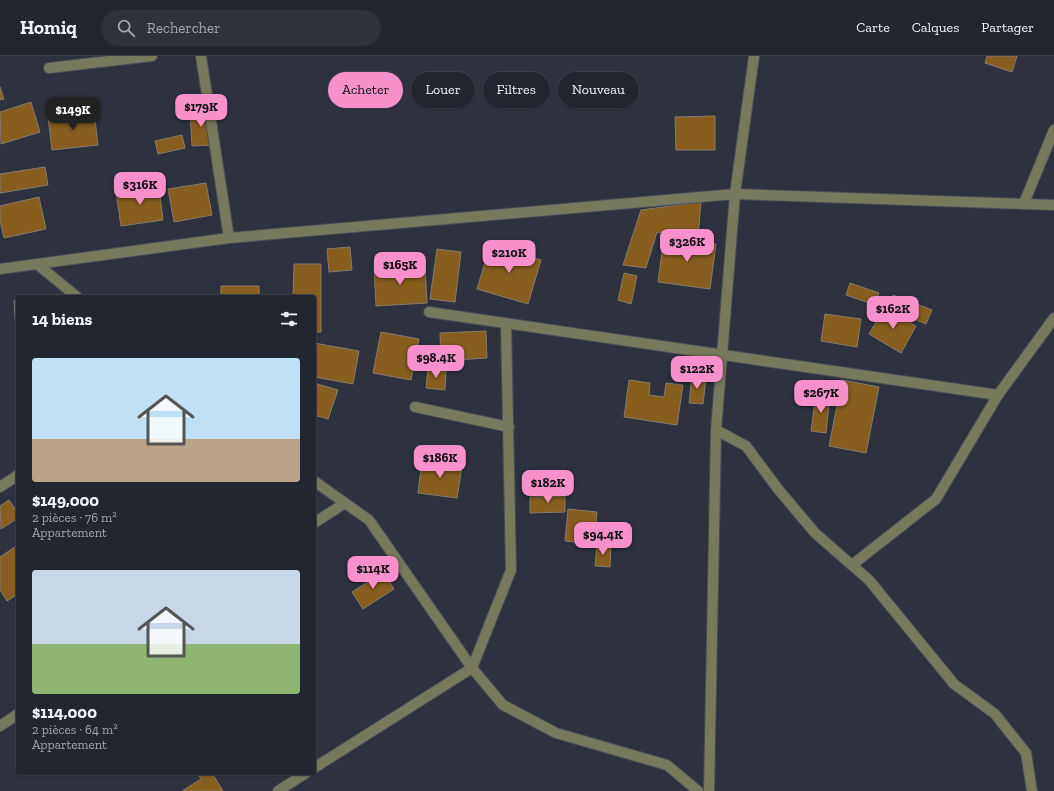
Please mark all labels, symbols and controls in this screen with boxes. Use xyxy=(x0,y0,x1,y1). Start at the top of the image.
search box xyxy=(101,10,381,46)
text: Homiq xyxy=(20,16,77,39)
icon: search xyxy=(115,17,137,39)
text: Rechercher xyxy=(147,19,220,37)
text: Carte xyxy=(856,19,890,36)
text: Calques xyxy=(912,19,959,36)
text: Partager xyxy=(981,19,1034,36)
chip: Acheter xyxy=(328,72,403,108)
chip: Louer xyxy=(411,72,475,108)
chip: Filtres xyxy=(483,72,550,108)
chip: Nouveau xyxy=(558,72,639,108)
pin: $179K xyxy=(173,94,229,128)
pin: $149K xyxy=(45,97,101,131)
text: $179K xyxy=(184,99,218,114)
text: $149K xyxy=(56,102,90,117)
pin: $316K xyxy=(112,172,168,206)
text: $316K xyxy=(123,177,157,192)
pin: $326K xyxy=(659,229,715,263)
text: $326K xyxy=(669,234,705,249)
pin: $210K xyxy=(481,240,537,274)
text: $210K xyxy=(492,245,526,260)
pin: $165K xyxy=(372,252,428,286)
text: $165K xyxy=(383,257,417,272)
pin: $162K xyxy=(865,296,921,330)
text: $162K xyxy=(876,301,910,316)
icon: filters xyxy=(278,308,300,330)
text: 14 biens xyxy=(32,309,92,329)
pin: $98.4K xyxy=(403,345,469,379)
text: $98.4K xyxy=(416,350,456,365)
pin: $122K xyxy=(669,356,725,390)
text: $122K xyxy=(680,361,714,376)
pin: $267K xyxy=(793,380,849,414)
icon: home xyxy=(130,384,202,456)
text: $267K xyxy=(803,385,839,400)
pin: $186K xyxy=(412,445,468,479)
text: $186K xyxy=(423,450,457,465)
pin: $182K xyxy=(520,470,576,504)
text: $182K xyxy=(531,475,565,490)
text: $149,000 xyxy=(32,490,99,510)
text: 2 pièces · 76 m² xyxy=(32,510,117,525)
pin: $94.4K xyxy=(570,522,636,556)
text: Appartement xyxy=(32,525,107,540)
text: $94.4K xyxy=(583,527,623,542)
pin: $114K xyxy=(345,556,401,590)
text: $114K xyxy=(356,561,390,576)
icon: home xyxy=(130,596,202,668)
text: $114,000 xyxy=(32,702,97,722)
text: 2 pièces · 64 m² xyxy=(32,722,118,737)
text: Appartement xyxy=(32,737,107,752)

